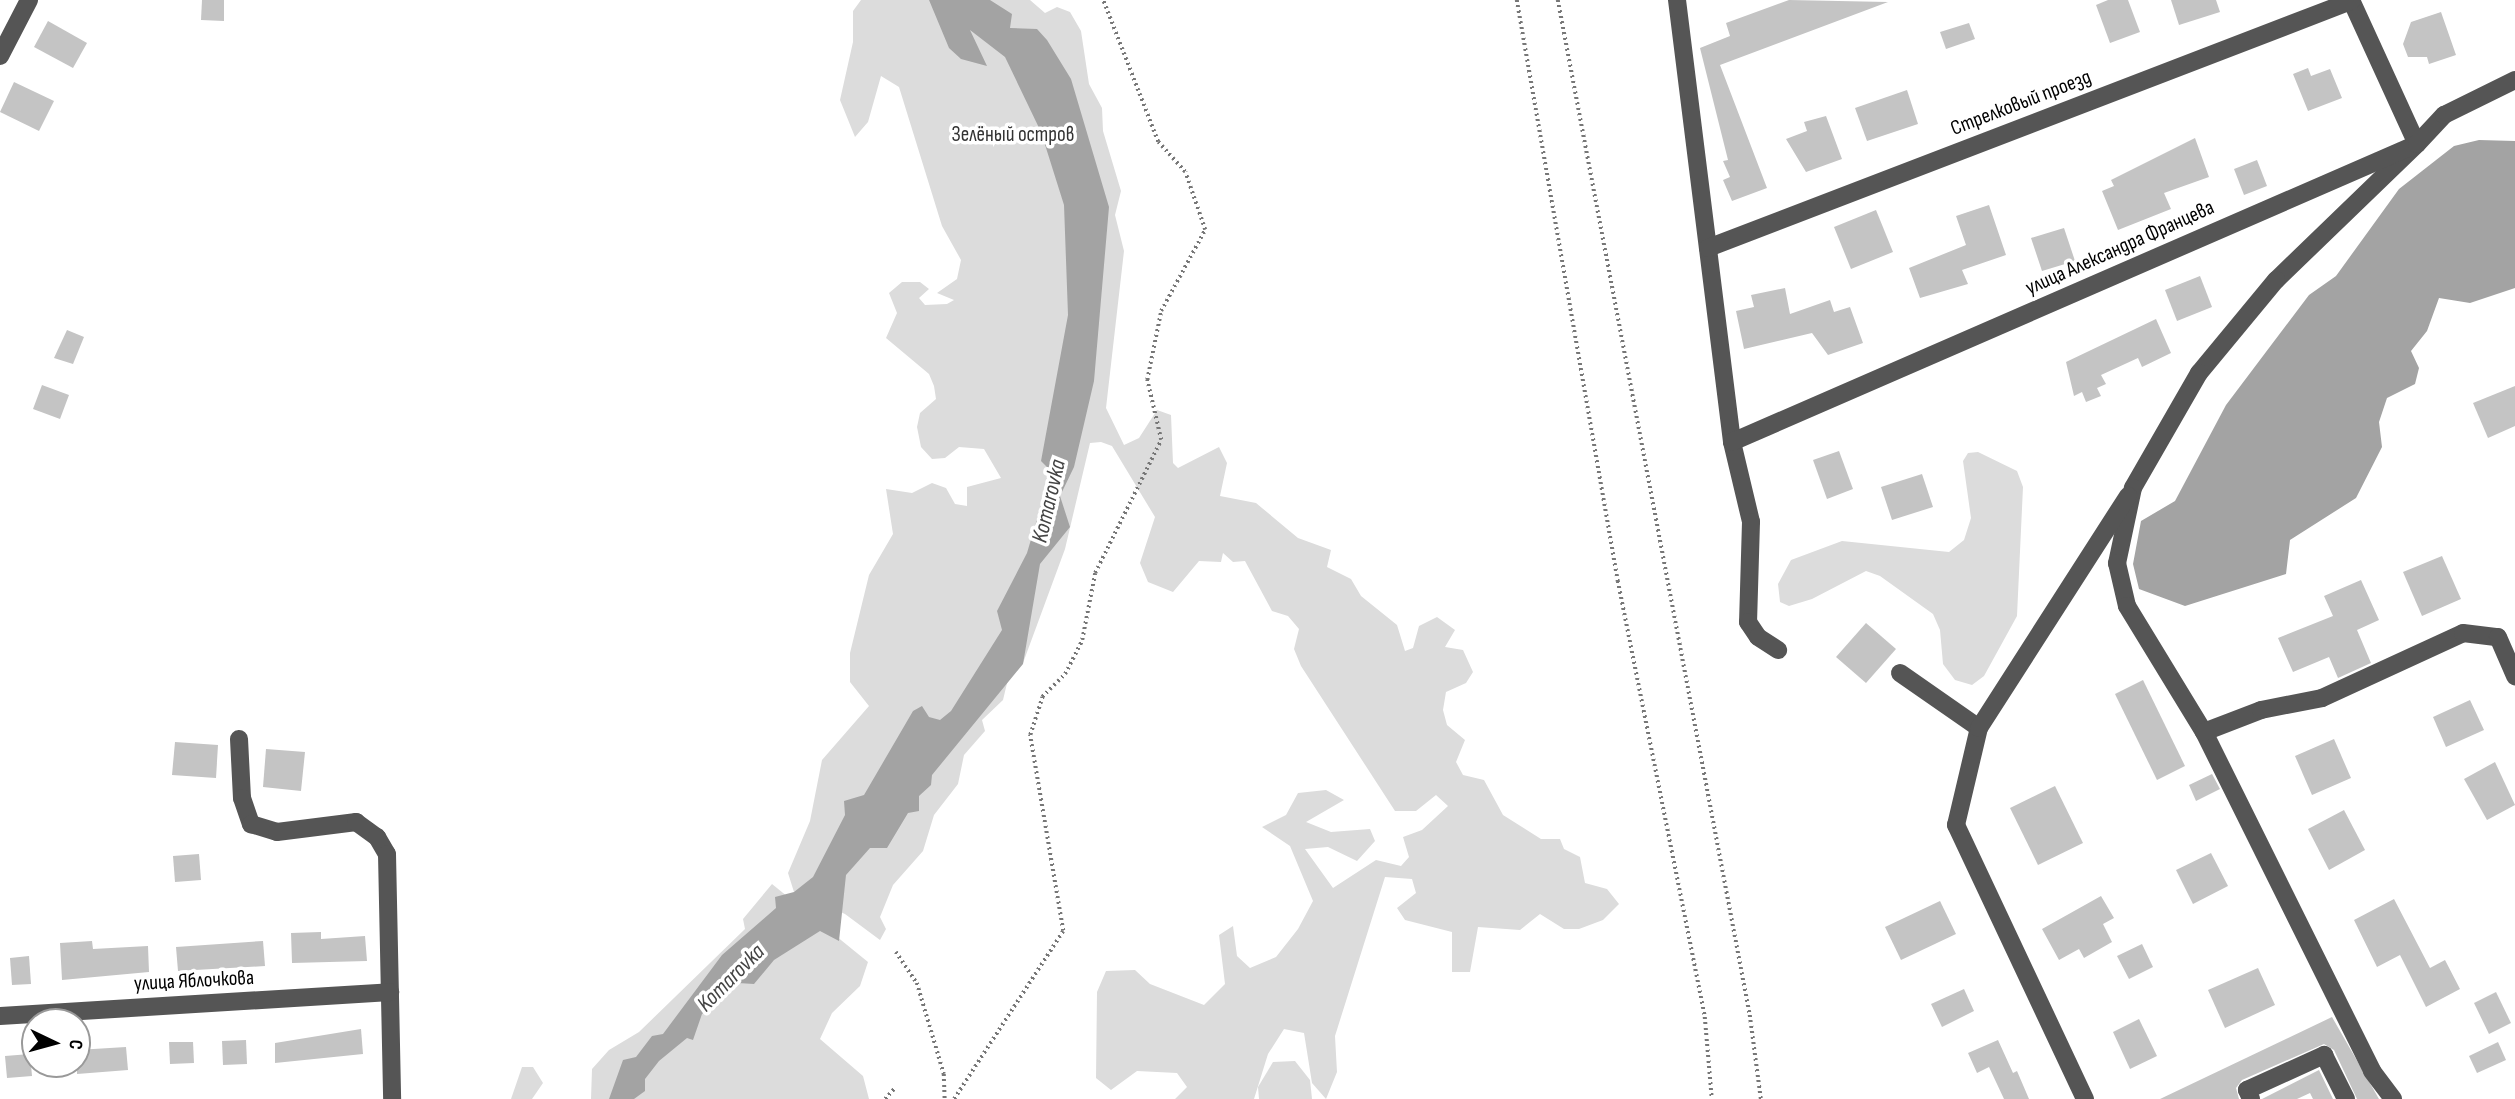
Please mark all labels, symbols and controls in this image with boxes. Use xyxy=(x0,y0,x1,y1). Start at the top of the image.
street label: Стрелковый проезд xyxy=(1947,65,2095,141)
park label: Зелёный остров xyxy=(952,122,1074,148)
street label: улица Александра Францева xyxy=(2022,195,2218,301)
water label: Komarovka xyxy=(1026,457,1072,545)
water label: Komarovka xyxy=(691,938,771,1018)
street label: улица Яблочкова xyxy=(133,965,255,997)
north arrow xyxy=(21,1008,91,1078)
text: С xyxy=(64,1039,87,1051)

